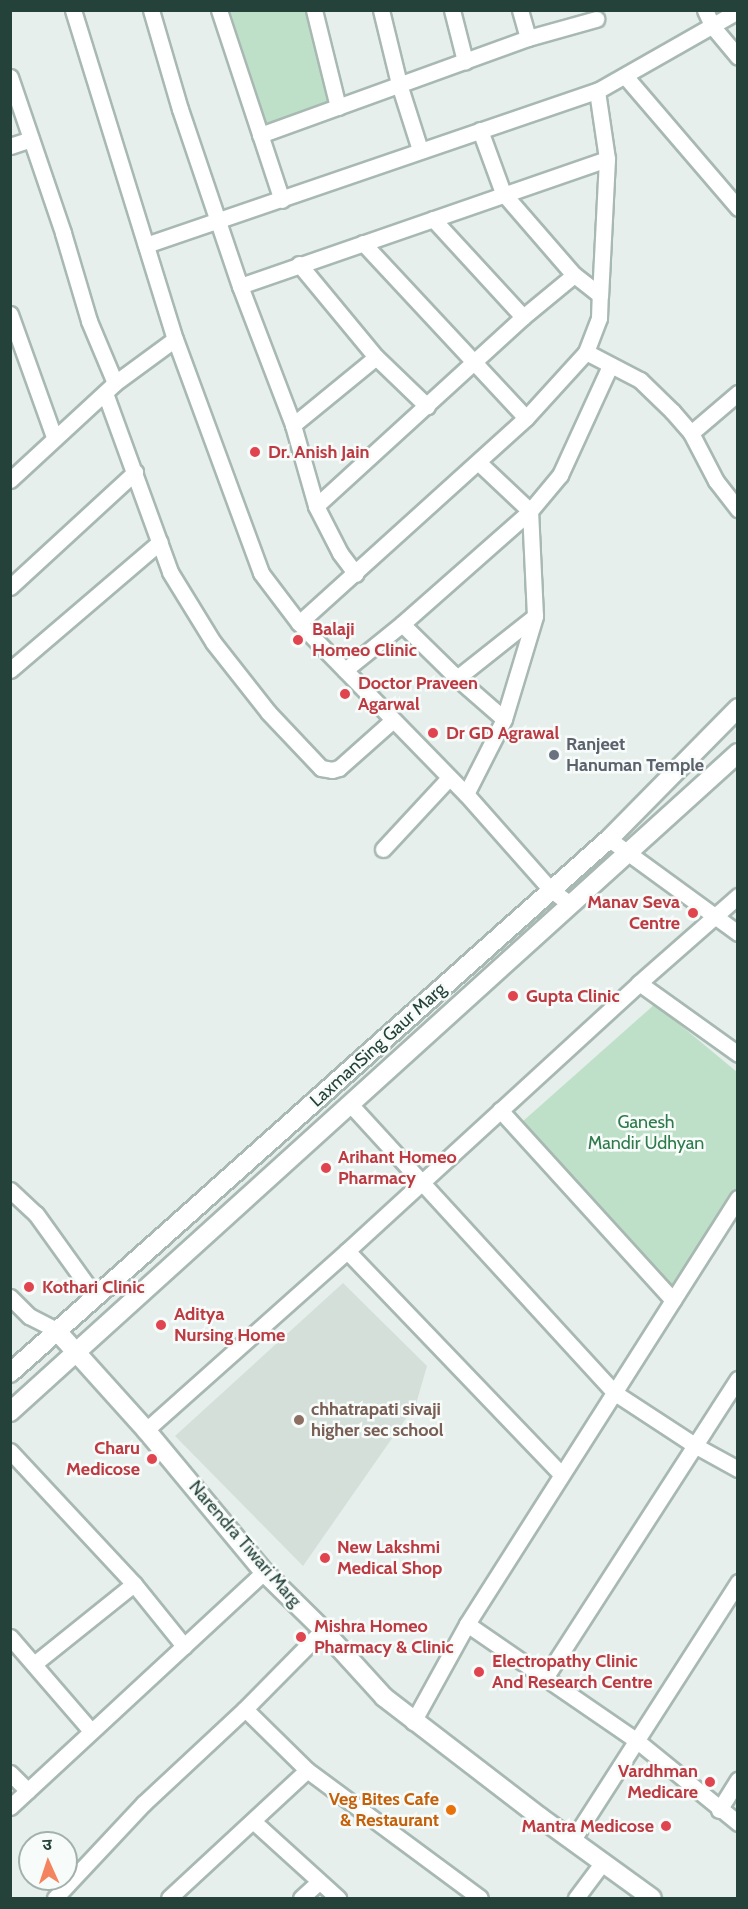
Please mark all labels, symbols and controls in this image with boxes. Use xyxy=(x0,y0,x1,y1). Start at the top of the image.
place label: Dr. Anish Jain xyxy=(268,441,369,463)
marker: Dr. Anish Jain xyxy=(246,443,264,461)
place label: Balaji Homeo Clinic xyxy=(312,619,417,662)
marker: Balaji Homeo Clinic xyxy=(289,631,307,649)
place label: Doctor Praveen Agarwal xyxy=(358,673,478,716)
marker: Doctor Praveen Agarwal xyxy=(336,685,354,703)
place label: Dr GD Agrawal xyxy=(446,722,559,744)
marker: Dr GD Agrawal xyxy=(424,724,442,742)
place label: Ranjeet Hanuman Temple xyxy=(566,734,704,777)
marker: Ranjeet Hanuman Temple xyxy=(547,748,561,762)
place label: Manav Seva Centre xyxy=(587,892,680,934)
marker: Manav Seva Centre xyxy=(684,904,702,922)
street label: LaxmanSing Gaur Marg xyxy=(306,978,450,1112)
place label: Gupta Clinic xyxy=(526,985,620,1007)
marker: Gupta Clinic xyxy=(504,987,522,1005)
park label: Ganesh Mandir Udhyan xyxy=(588,1112,704,1154)
place label: Arihant Homeo Pharmacy xyxy=(338,1147,457,1190)
marker: Arihant Homeo Pharmacy xyxy=(319,1161,333,1175)
place label: Kothari Clinic xyxy=(42,1276,145,1298)
marker: Kothari Clinic xyxy=(20,1278,38,1296)
place label: Aditya Nursing Home xyxy=(174,1304,285,1346)
marker: Aditya Nursing Home xyxy=(152,1316,170,1334)
place label: chhatrapati sivaji higher sec school xyxy=(311,1399,444,1442)
marker: chhatrapati sivaji higher sec school xyxy=(292,1413,306,1427)
place label: Charu Medicose xyxy=(66,1438,140,1480)
marker: Charu Medicose xyxy=(145,1452,159,1466)
street label: Narendra Tiwari Marg xyxy=(184,1476,306,1612)
place label: New Lakshmi Medical Shop xyxy=(337,1537,442,1580)
marker: New Lakshmi Medical Shop xyxy=(318,1551,332,1565)
place label: Mishra Homeo Pharmacy & Clinic xyxy=(314,1616,454,1658)
marker: Mishra Homeo Pharmacy & Clinic xyxy=(292,1628,310,1646)
place label: Electropathy Clinic And Research Centre xyxy=(492,1651,653,1694)
marker: Electropathy Clinic And Research Centre xyxy=(470,1663,488,1681)
place label: Vardhman Medicare xyxy=(618,1761,698,1804)
marker: Vardhman Medicare xyxy=(703,1775,717,1789)
place label: Veg Bites Cafe & Restaurant xyxy=(329,1789,439,1832)
marker: Veg Bites Cafe & Restaurant xyxy=(444,1803,458,1817)
place label: Mantra Medicose xyxy=(521,1815,654,1837)
marker: Mantra Medicose xyxy=(659,1819,673,1833)
north arrow xyxy=(18,1831,78,1891)
text: उ xyxy=(42,1835,52,1854)

